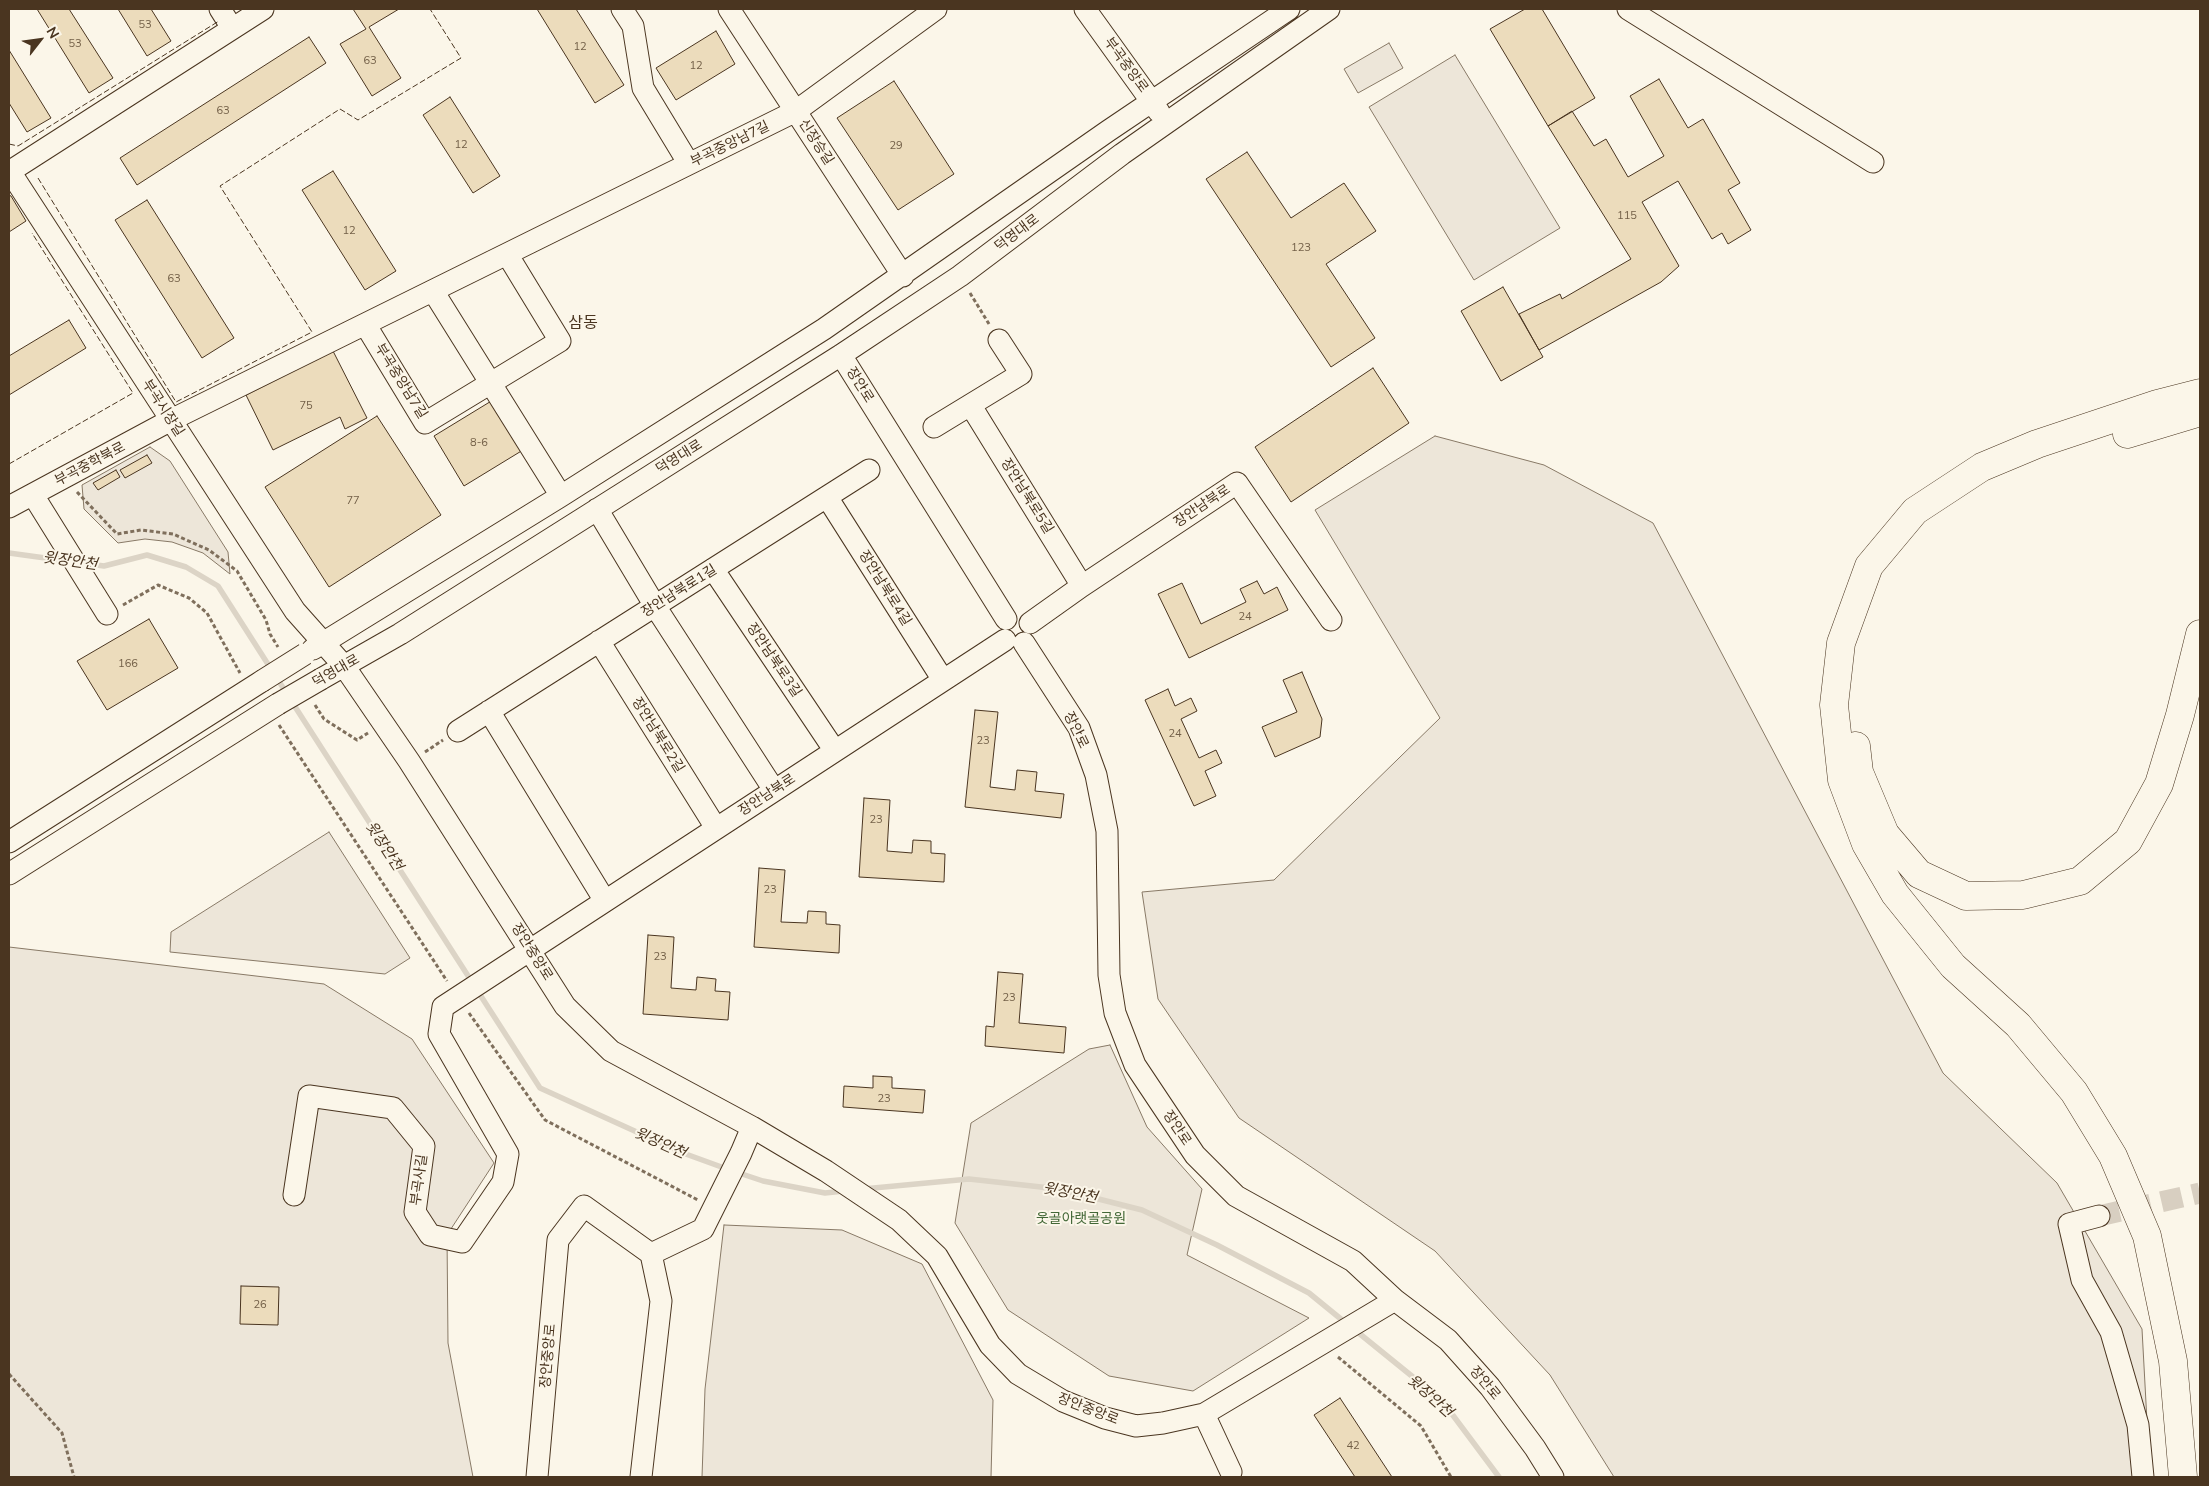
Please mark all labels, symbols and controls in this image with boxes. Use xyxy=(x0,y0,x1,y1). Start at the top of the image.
north arrow xyxy=(15,15,65,65)
house number: 53 xyxy=(138,18,152,32)
text: N xyxy=(43,23,63,42)
street label: 부곡중앙로 xyxy=(1100,34,1152,96)
house number: 53 xyxy=(68,37,82,51)
house number: 12 xyxy=(573,40,587,54)
house number: 63 xyxy=(363,54,377,68)
house number: 12 xyxy=(689,59,703,73)
house number: 63 xyxy=(216,104,230,118)
street label: 신장승길 xyxy=(795,116,837,168)
street label: 부곡중앙남7길 xyxy=(688,118,772,170)
house number: 12 xyxy=(454,138,468,152)
house number: 29 xyxy=(889,139,903,153)
house number: 115 xyxy=(1617,209,1637,223)
street label: 덕영대로 xyxy=(991,211,1043,255)
house number: 12 xyxy=(342,224,356,238)
house number: 123 xyxy=(1291,241,1311,255)
house number: 63 xyxy=(167,272,181,286)
district label: 삼동 xyxy=(568,313,598,333)
street label: 부곡중앙남7길 xyxy=(371,340,431,422)
street label: 장안로 xyxy=(843,364,877,406)
street label: 부곡시장길 xyxy=(138,376,188,440)
house number: 75 xyxy=(299,399,313,413)
house number: 8-6 xyxy=(470,436,488,450)
street label: 덕영대로 xyxy=(653,436,705,478)
street label: 부곡중학북로 xyxy=(52,438,128,490)
street label: 장안남북로5길 xyxy=(997,455,1057,537)
street label: 장안남북로 xyxy=(1171,481,1233,531)
house number: 77 xyxy=(346,494,360,508)
street label: 장안남북로4길 xyxy=(855,547,915,629)
water label: 윗장안천 xyxy=(41,548,99,574)
street label: 장안남북로1길 xyxy=(638,561,720,621)
house number: 24 xyxy=(1238,610,1252,624)
street label: 장안남북로3길 xyxy=(743,620,805,700)
street label: 덕영대로 xyxy=(309,651,363,691)
house number: 166 xyxy=(118,657,138,671)
street label: 장안남북로2길 xyxy=(628,694,688,776)
street label: 장안로 xyxy=(1060,709,1092,751)
house number: 24 xyxy=(1168,727,1182,741)
house number: 23 xyxy=(976,734,990,748)
street label: 장안남북로 xyxy=(735,770,799,820)
house number: 23 xyxy=(869,813,883,827)
water label: 윗장안천 xyxy=(361,818,407,874)
house number: 23 xyxy=(763,883,777,897)
street label: 장안중앙로 xyxy=(508,920,556,984)
house number: 23 xyxy=(653,950,667,964)
house number: 23 xyxy=(1002,991,1016,1005)
house number: 23 xyxy=(877,1092,891,1106)
street label: 장안로 xyxy=(1159,1107,1195,1149)
water label: 윗장안천 xyxy=(631,1124,689,1162)
street label: 부곡사길 xyxy=(407,1153,431,1207)
water label: 윗장안천 xyxy=(1041,1179,1099,1207)
park label: 웃골아랫골공원 xyxy=(1036,1211,1126,1227)
house number: 26 xyxy=(253,1298,267,1312)
street label: 장안중앙로 xyxy=(537,1323,559,1389)
street label: 장안로 xyxy=(1466,1363,1504,1403)
water label: 윗장안천 xyxy=(1403,1371,1457,1421)
street label: 장안중앙로 xyxy=(1055,1390,1121,1428)
house number: 42 xyxy=(1346,1439,1360,1453)

